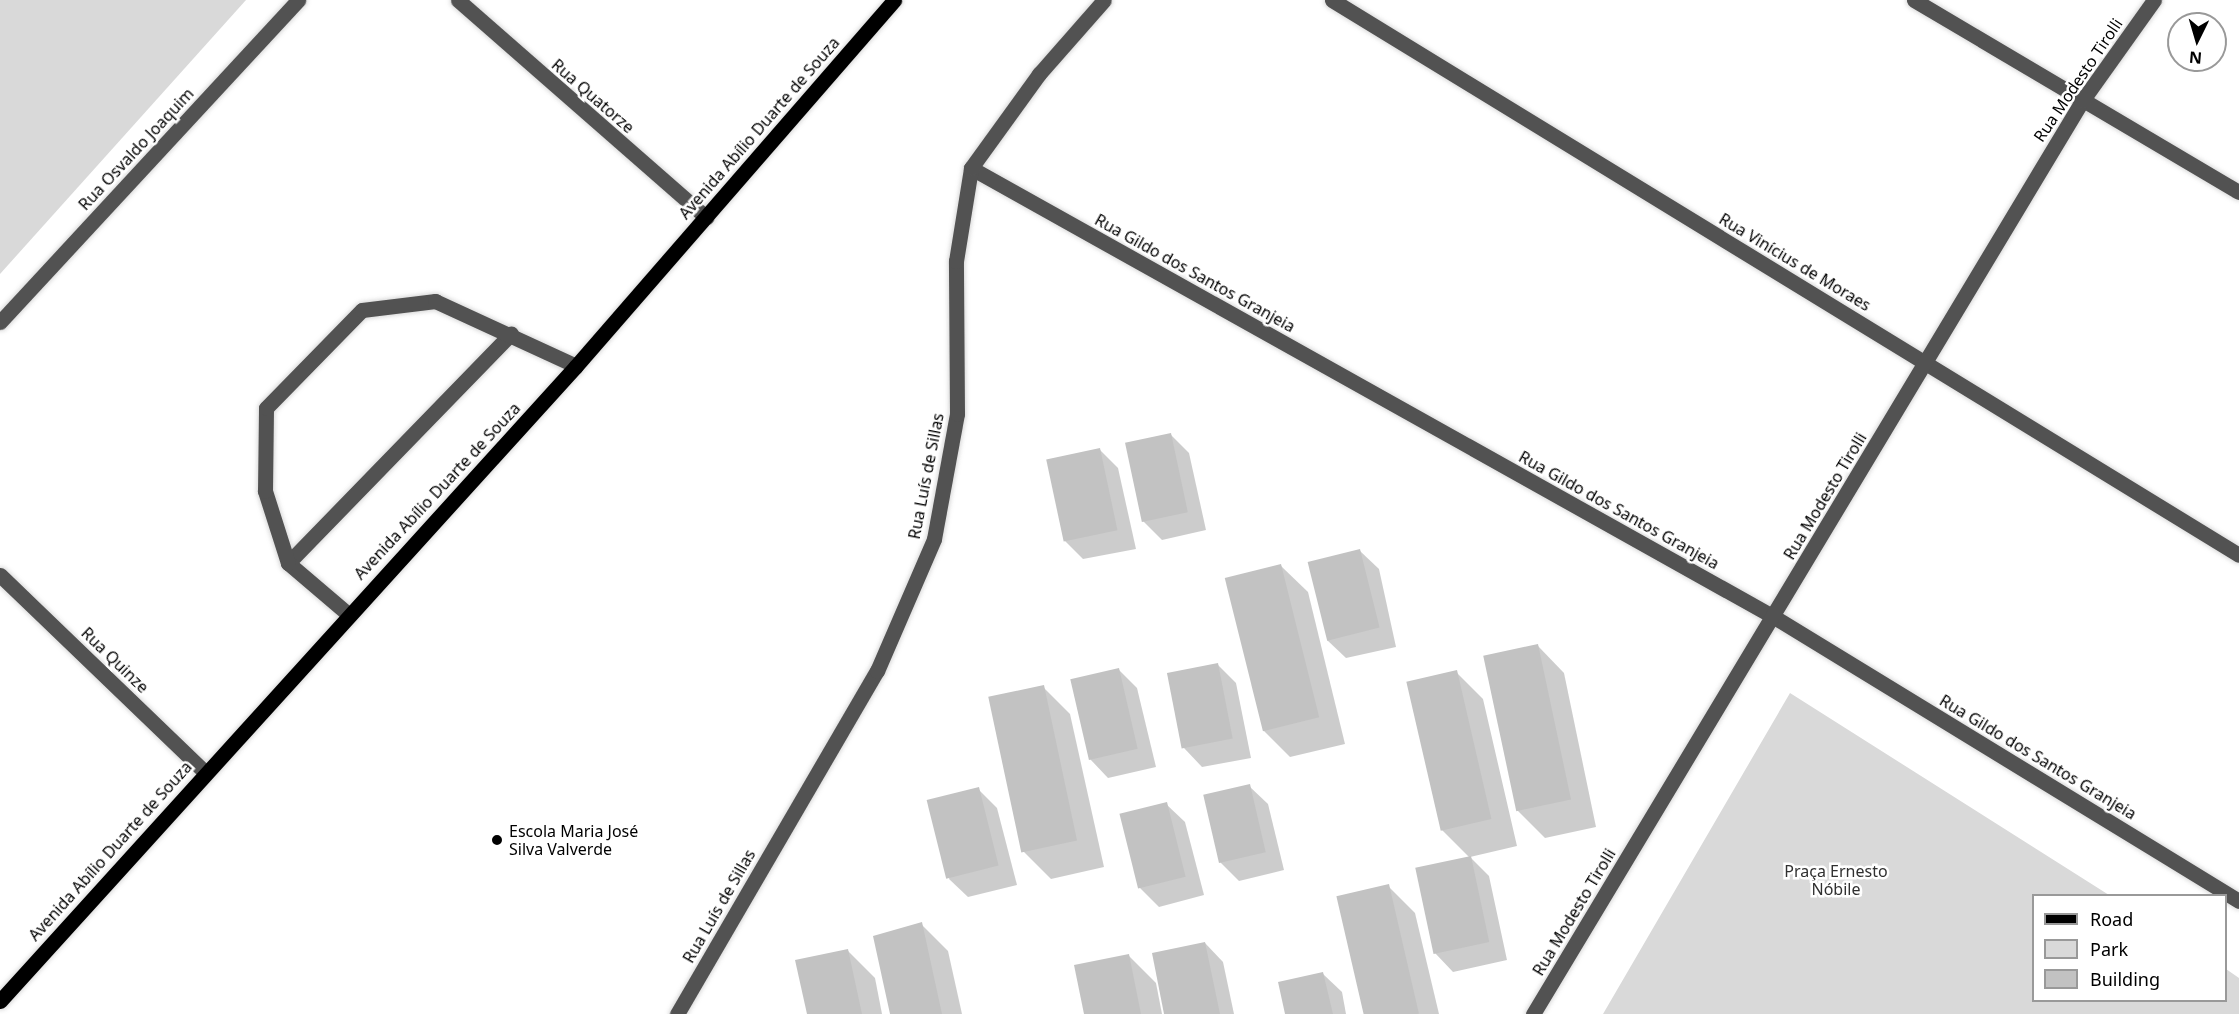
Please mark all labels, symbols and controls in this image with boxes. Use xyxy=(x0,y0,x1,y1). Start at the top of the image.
north arrow xyxy=(2167,12,2227,72)
street label: Rua Modesto Tirolli xyxy=(2030,15,2126,145)
street label: Avenida Abílio Duarte de Souza xyxy=(675,33,843,223)
text: N xyxy=(2188,46,2203,69)
street label: Rua Quatorze xyxy=(548,55,638,137)
street label: Rua Osvaldo Joaquim xyxy=(74,84,198,214)
street label: Rua Vinícius de Moraes xyxy=(1716,209,1874,315)
street label: Rua Gildo dos Santos Granjeia xyxy=(1092,210,1298,336)
street label: Avenida Abílio Duarte de Souza xyxy=(350,399,524,583)
street label: Rua Luís de Sillas xyxy=(904,411,948,541)
street label: Rua Modesto Tirolli xyxy=(1780,429,1870,563)
street label: Rua Gildo dos Santos Granjeia xyxy=(1516,447,1722,573)
street label: Rua Quinze xyxy=(77,623,153,697)
street label: Rua Gildo dos Santos Granjeia xyxy=(1936,691,2140,823)
street label: Avenida Abílio Duarte de Souza xyxy=(24,757,196,945)
place label: Escola Maria José Silva Valverde xyxy=(509,821,638,859)
marker: Escola Maria José Silva Valverde xyxy=(490,833,504,847)
street label: Rua Modesto Tirolli xyxy=(1529,845,1619,979)
street label: Rua Luís de Sillas xyxy=(679,846,759,966)
park label: Praça Ernesto Nóbile xyxy=(1784,861,1888,899)
legend xyxy=(2032,894,2227,1002)
text: Road xyxy=(2090,907,2133,931)
text: Park xyxy=(2090,937,2128,961)
text: Building xyxy=(2090,967,2160,991)

